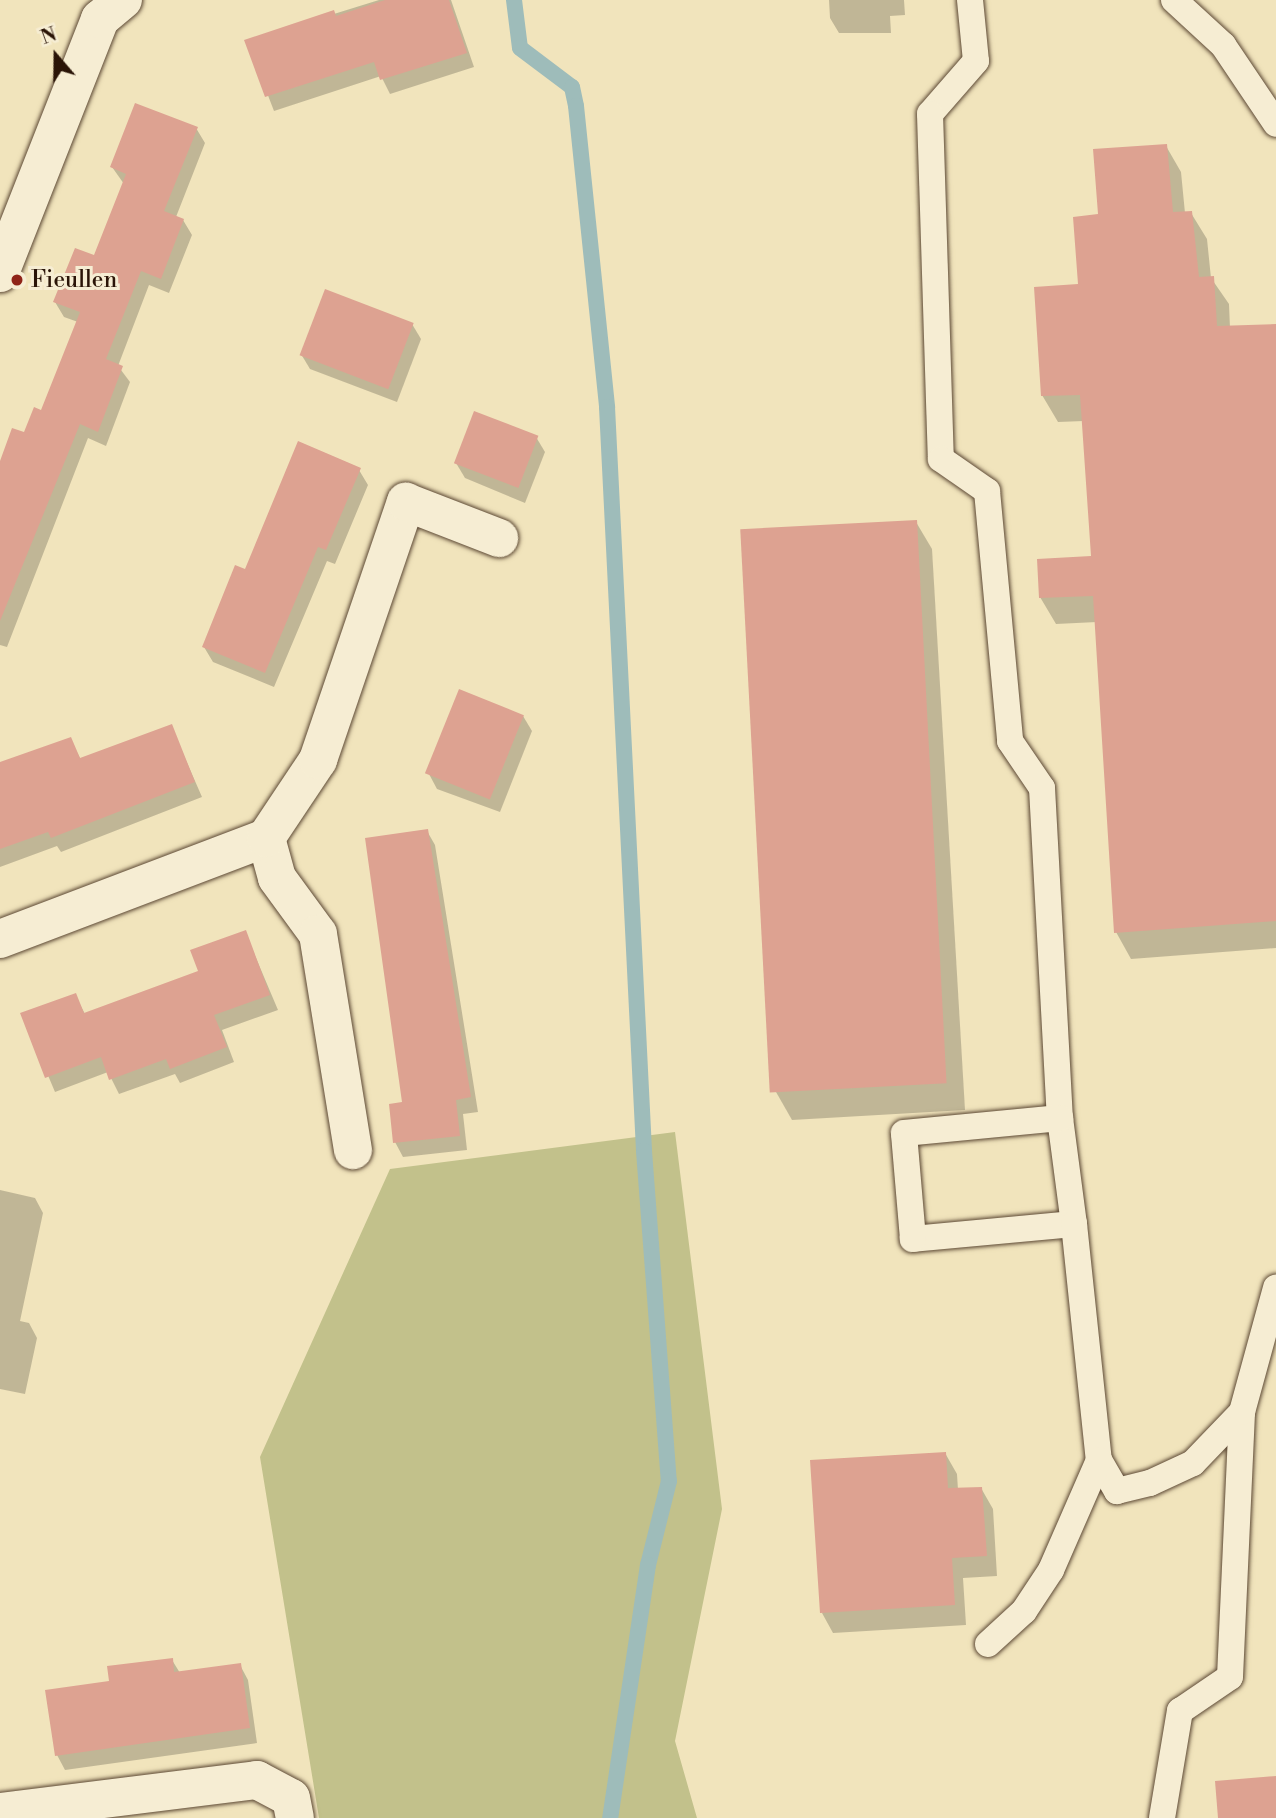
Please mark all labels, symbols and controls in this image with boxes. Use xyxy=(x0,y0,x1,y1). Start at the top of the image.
north arrow xyxy=(21,21,91,91)
text: N xyxy=(38,22,60,50)
place label: Fieullen xyxy=(31,266,117,294)
marker: Fieullen xyxy=(9,272,25,288)

